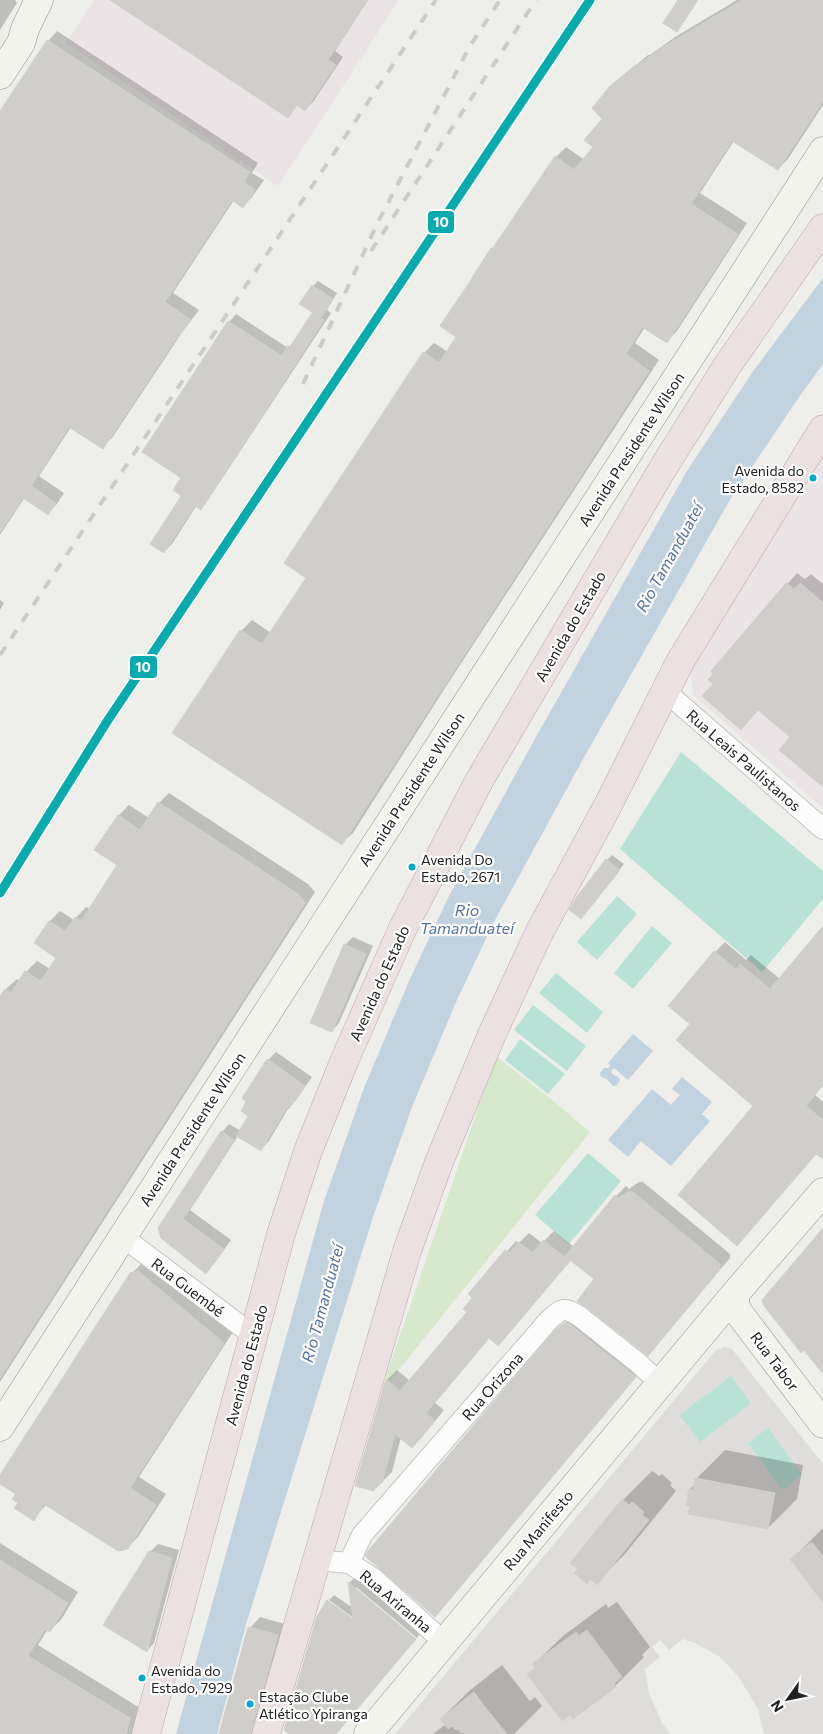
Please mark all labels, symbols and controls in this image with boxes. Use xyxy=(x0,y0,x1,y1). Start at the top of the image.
line badge: 10 xyxy=(427,210,455,234)
text: 10 xyxy=(433,213,449,230)
street label: Avenida Presidente Wilson xyxy=(574,369,688,529)
place label: Avenida do Estado, 8582 xyxy=(722,462,804,496)
marker: Avenida do Estado, 8582 xyxy=(808,473,818,483)
water label: Rio Tamanduateí xyxy=(631,497,708,615)
street label: Avenida do Estado xyxy=(531,567,609,685)
line badge: 10 xyxy=(129,655,158,679)
text: 10 xyxy=(135,658,151,675)
street label: Rua Leais Paulistanos xyxy=(683,706,805,815)
street label: Avenida Presidente Wilson xyxy=(354,709,468,869)
place label: Avenida Do Estado, 2671 xyxy=(421,851,500,885)
marker: Avenida Do Estado, 2671 xyxy=(407,862,417,872)
water label: Rio Tamanduateí xyxy=(420,900,517,937)
street label: Avenida do Estado xyxy=(345,922,413,1044)
street label: Avenida Presidente Wilson xyxy=(135,1049,249,1209)
water label: Rio Tamanduateí xyxy=(297,1239,348,1364)
street label: Rua Guembé xyxy=(148,1254,228,1320)
street label: Avenida do Estado xyxy=(221,1302,271,1428)
street label: Rua Tabor xyxy=(747,1328,803,1394)
street label: Rua Orizona xyxy=(458,1348,526,1424)
street label: Rua Manifesto xyxy=(499,1486,577,1574)
street label: Rua Ariranha xyxy=(357,1566,435,1636)
place label: Avenida do Estado, 7929 xyxy=(151,1662,233,1696)
marker: Avenida do Estado, 7929 xyxy=(137,1673,147,1683)
north arrow xyxy=(763,1674,813,1724)
place label: Estação Clube Atlético Ypiranga xyxy=(259,1688,368,1722)
text: N xyxy=(767,1697,787,1715)
marker: Estação Clube Atlético Ypiranga xyxy=(245,1699,255,1709)

